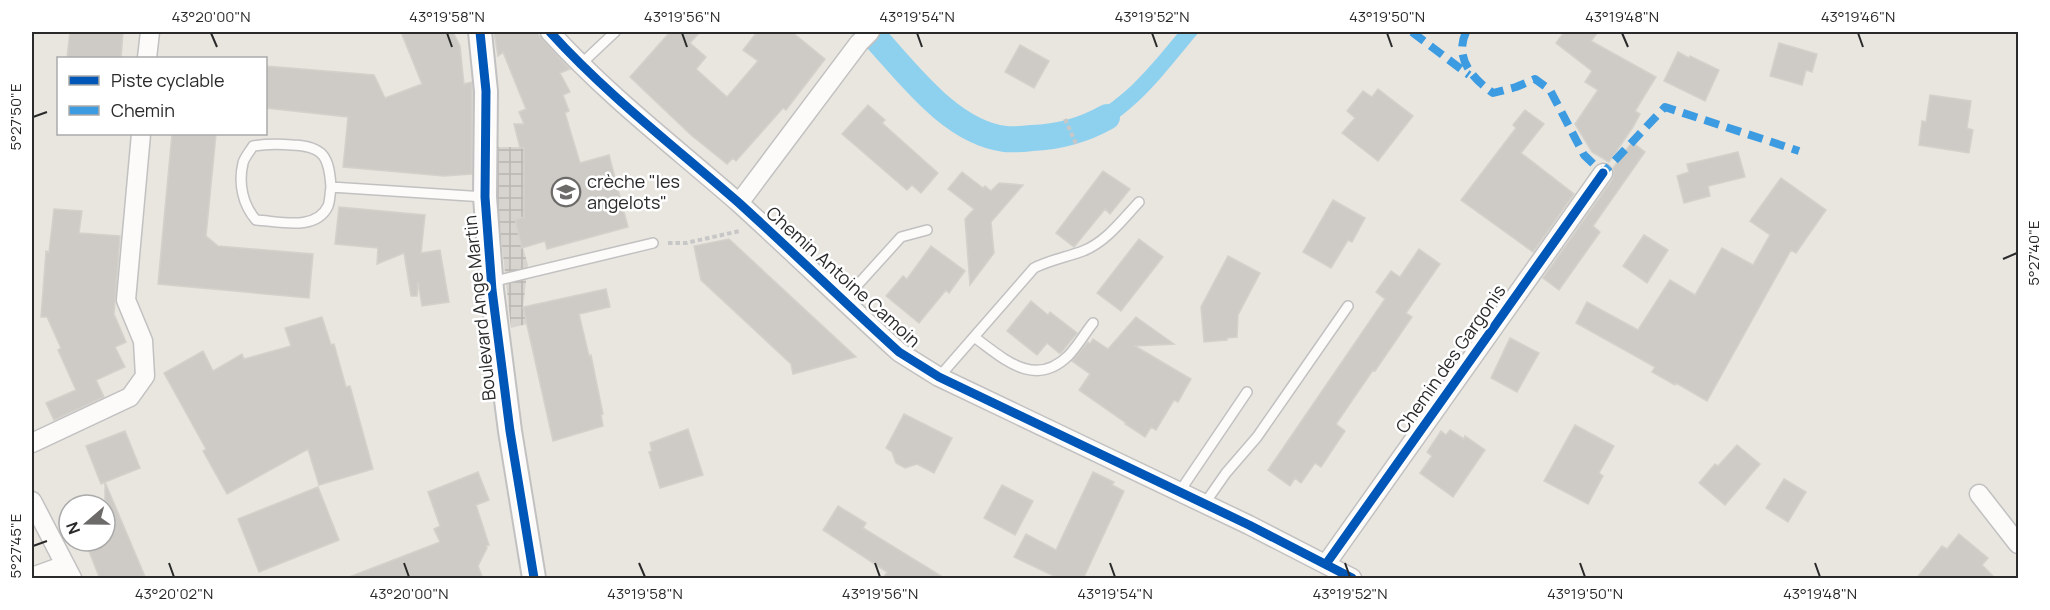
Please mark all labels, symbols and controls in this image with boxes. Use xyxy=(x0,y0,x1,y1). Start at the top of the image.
text: 43°20'00"N xyxy=(171,6,251,27)
text: 43°19'58"N xyxy=(409,6,485,27)
text: 43°19'56"N xyxy=(644,6,720,27)
text: 43°19'54"N xyxy=(879,6,955,27)
text: 43°19'52"N xyxy=(1114,6,1190,27)
text: 43°19'50"N xyxy=(1349,6,1425,27)
text: 43°19'48"N xyxy=(1585,6,1659,27)
text: 43°19'46"N xyxy=(1821,6,1895,27)
legend xyxy=(57,57,267,135)
text: Piste cyclable xyxy=(111,68,225,92)
text: 5°27'50"E xyxy=(5,84,26,150)
text: Chemin xyxy=(111,98,175,122)
place label: crèche "les angelots" xyxy=(587,169,680,214)
school or university icon: crèche "les angelots" xyxy=(550,176,582,208)
street label: Chemin Antoine Camoin xyxy=(761,201,926,352)
street label: Boulevard Ange Martin xyxy=(457,214,501,402)
text: 5°27'40"E xyxy=(2023,220,2044,286)
street label: Chemin des Gargonis xyxy=(1390,279,1511,438)
north arrow xyxy=(57,493,117,553)
text: 5°27'45"E xyxy=(5,514,26,578)
text: N xyxy=(61,519,85,537)
text: 43°20'02"N xyxy=(135,583,213,604)
text: 43°20'00"N xyxy=(369,583,449,604)
text: 43°19'58"N xyxy=(607,583,683,604)
text: 43°19'56"N xyxy=(842,583,918,604)
text: 43°19'54"N xyxy=(1077,583,1153,604)
text: 43°19'52"N xyxy=(1312,583,1388,604)
text: 43°19'50"N xyxy=(1547,583,1623,604)
text: 43°19'48"N xyxy=(1783,583,1857,604)

